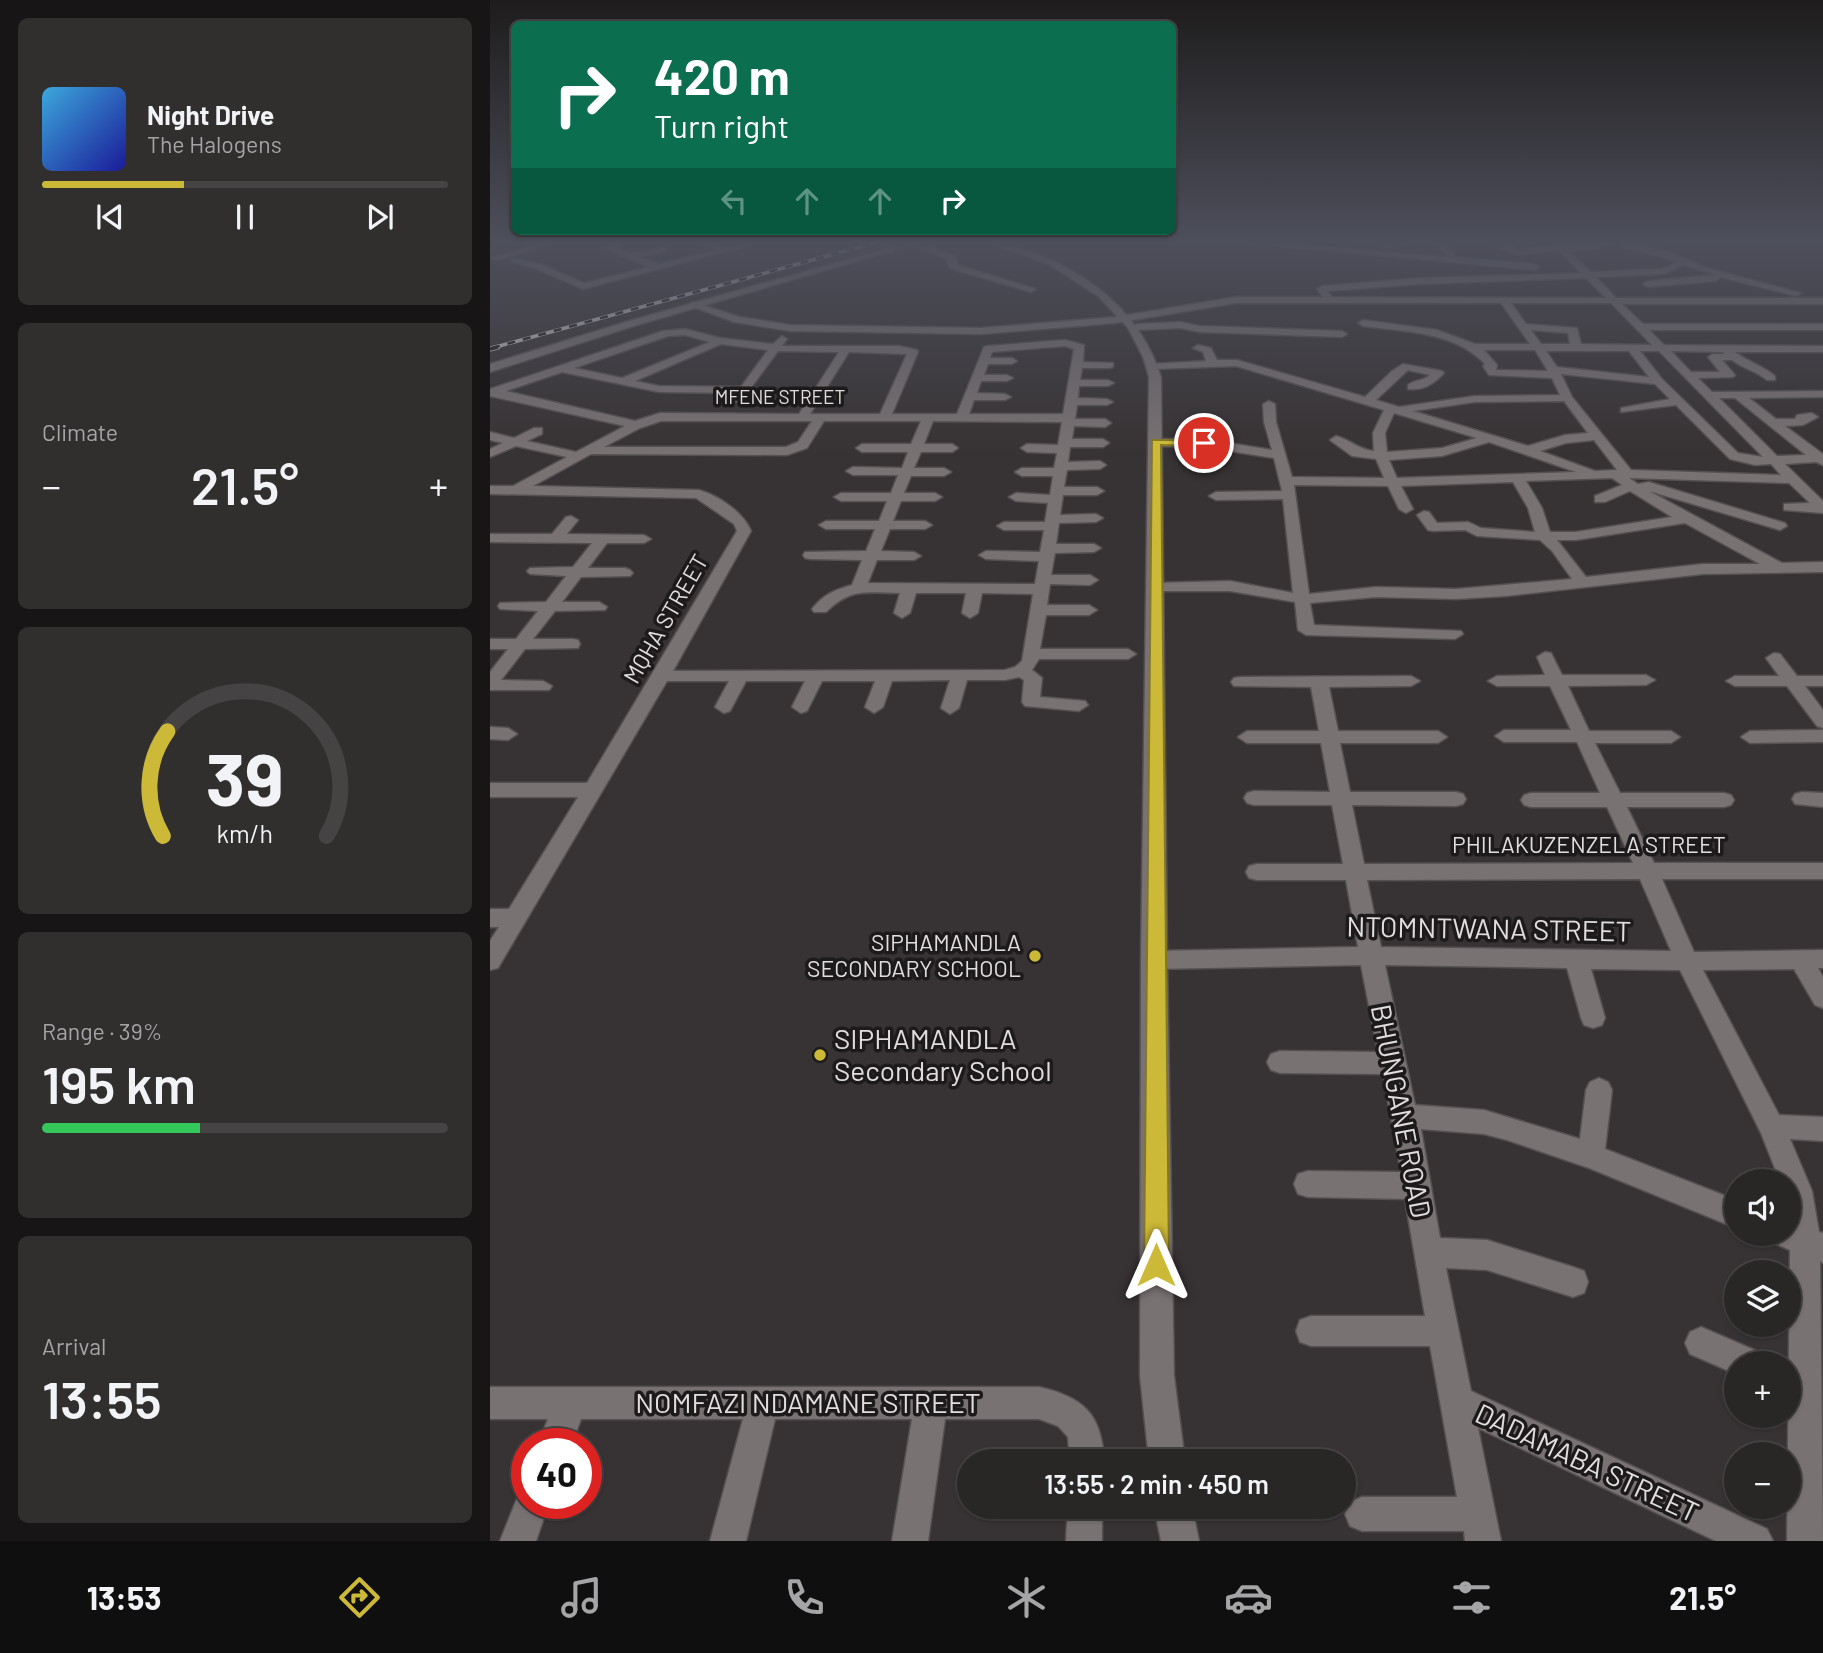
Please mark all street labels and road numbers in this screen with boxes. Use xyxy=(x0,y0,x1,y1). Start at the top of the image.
street label: MFENE STREET xyxy=(715,385,845,408)
street label: MQHA STREET xyxy=(617,549,713,688)
street label: PHILAKUZENZELA STREET xyxy=(1452,830,1726,858)
street label: NTOMNTWANA STREET xyxy=(1346,909,1632,947)
street label: BHUNGANE ROAD xyxy=(1365,1001,1439,1221)
street label: NOMFAZI NDAMANE STREET xyxy=(635,1385,981,1419)
street label: DADAMABA STREET xyxy=(1470,1395,1704,1529)

